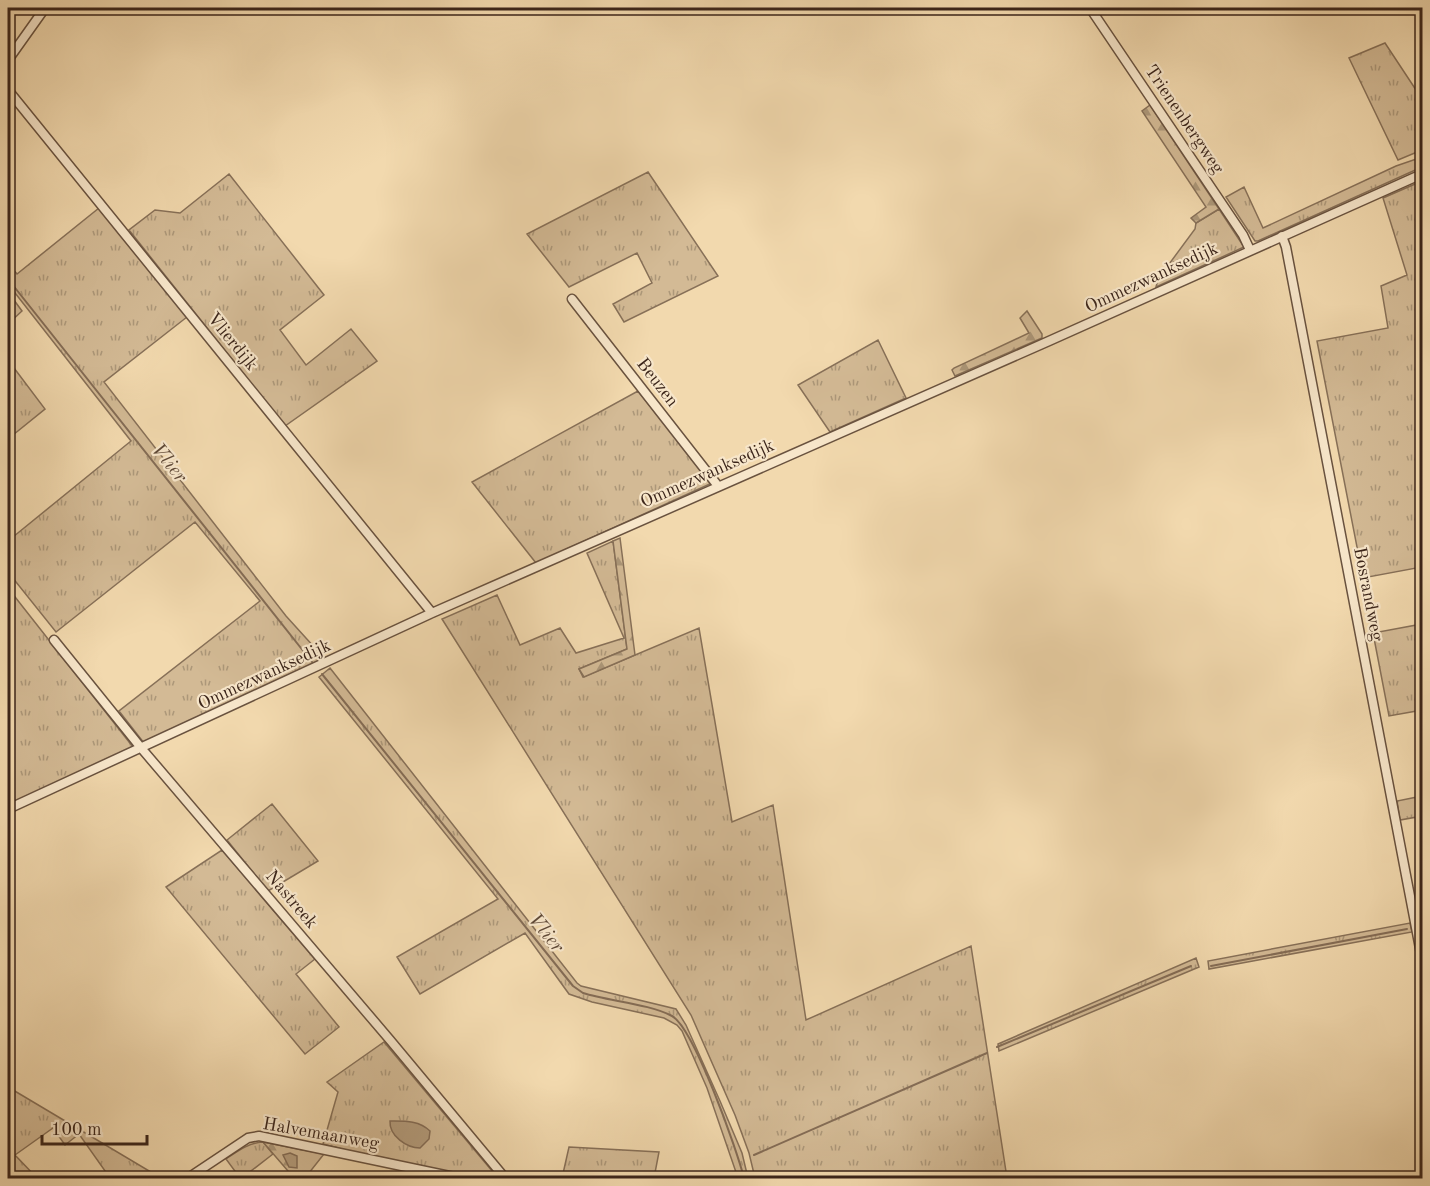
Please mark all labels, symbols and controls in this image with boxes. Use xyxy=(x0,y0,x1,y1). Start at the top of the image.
street label: Trienenbergweg xyxy=(1141,62,1227,177)
street label: Ommezwanksedijk xyxy=(1082,239,1221,317)
street label: Vlierdijk xyxy=(204,309,261,374)
street label: Beuzen xyxy=(633,355,682,411)
street label: Ommezwanksedijk xyxy=(638,436,777,511)
water label: Vlier xyxy=(147,440,190,487)
street label: Bosrandweg xyxy=(1350,546,1386,643)
street label: Ommezwanksedijk xyxy=(195,636,334,714)
street label: Nastreek xyxy=(262,867,321,932)
water label: Vlier xyxy=(524,910,567,957)
scale bar xyxy=(42,1108,147,1146)
street label: Halvemaanweg xyxy=(261,1115,381,1153)
text: 100 m xyxy=(51,1121,102,1139)

